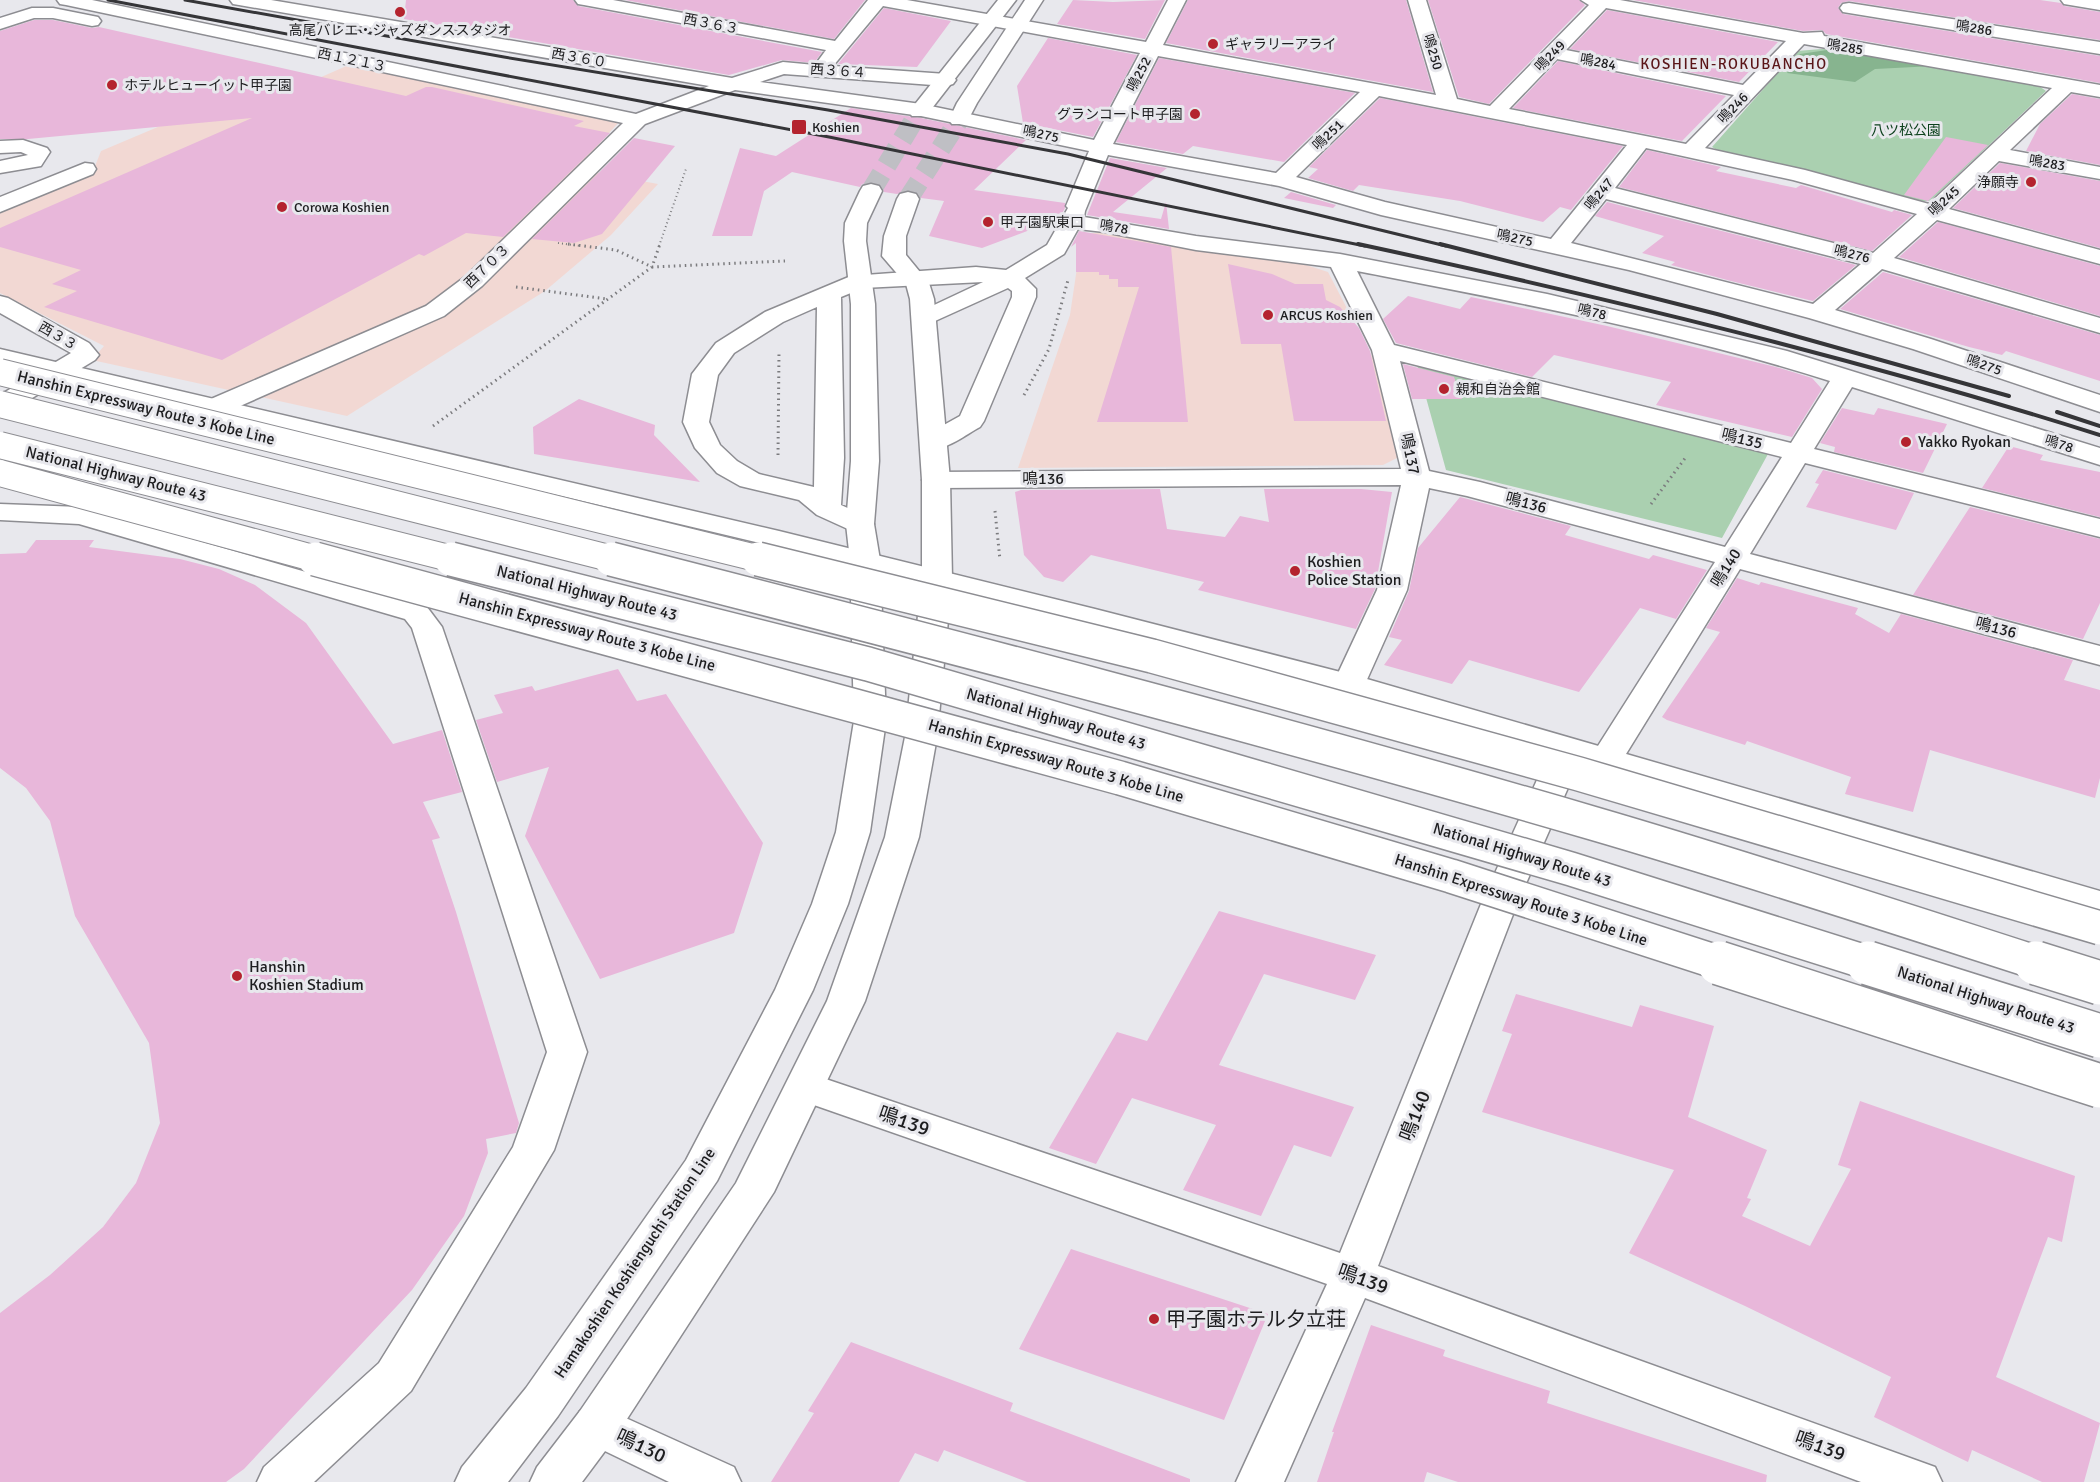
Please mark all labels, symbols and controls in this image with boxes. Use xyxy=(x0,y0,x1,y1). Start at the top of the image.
marker: 高尾バレエ・ジャズダンススタジオ xyxy=(393,5,407,19)
street label: 西３６３ xyxy=(682,10,740,38)
street label: 鳴286 xyxy=(1955,17,1993,39)
place label: 高尾バレエ・ジャズダンススタジオ xyxy=(288,22,512,39)
street label: 鳴250 xyxy=(1420,32,1446,72)
street label: 鳴285 xyxy=(1825,35,1865,59)
place label: ギャラリーアライ xyxy=(1225,36,1336,53)
marker: ギャラリーアライ xyxy=(1206,37,1220,51)
street label: 鳴249 xyxy=(1531,37,1569,75)
street label: 西１２１３ xyxy=(316,44,388,76)
street label: 西３６０ xyxy=(550,45,608,71)
street label: 鳴284 xyxy=(1578,50,1618,74)
street label: 鳴252 xyxy=(1123,54,1155,94)
district label: KOSHIEN-ROKUBANCHO xyxy=(1640,55,1828,73)
street label: 西３６４ xyxy=(809,61,867,81)
place label: ホテルヒューイット甲子園 xyxy=(124,77,292,94)
marker: ホテルヒューイット甲子園 xyxy=(105,78,119,92)
street label: 鳴246 xyxy=(1714,89,1752,127)
place label: グランコート甲子園 xyxy=(1057,106,1183,123)
marker: グランコート甲子園 xyxy=(1188,107,1202,121)
street label: 鳴251 xyxy=(1309,116,1347,154)
marker: Koshien xyxy=(790,118,808,136)
place label: Koshien xyxy=(812,119,860,136)
street label: 鳴275 xyxy=(1021,122,1061,146)
park label: 八ツ松公園 xyxy=(1871,122,1941,139)
street label: 鳴283 xyxy=(2027,151,2067,175)
street label: 鳴247 xyxy=(1581,174,1617,214)
place label: 浄願寺 xyxy=(1977,174,2019,191)
marker: 浄願寺 xyxy=(2024,175,2038,189)
street label: 鳴245 xyxy=(1925,182,1963,220)
place label: Corowa Koshien xyxy=(294,199,389,216)
marker: Corowa Koshien xyxy=(275,200,289,214)
place label: 甲子園駅東口 xyxy=(1000,214,1084,231)
marker: 甲子園駅東口 xyxy=(981,215,995,229)
street label: 鳴78 xyxy=(1098,216,1130,238)
street label: 鳴275 xyxy=(1495,226,1535,250)
street label: 西７０３ xyxy=(461,240,513,292)
street label: 鳴276 xyxy=(1832,241,1872,267)
street label: 鳴78 xyxy=(1576,300,1608,324)
place label: ARCUS Koshien xyxy=(1280,307,1373,324)
marker: ARCUS Koshien xyxy=(1261,308,1275,322)
street label: 西３３ xyxy=(36,318,80,354)
street label: 鳴275 xyxy=(1964,351,2004,379)
street label: Hanshin Expressway Route 3 Kobe Line xyxy=(15,366,277,450)
place label: 親和自治会館 xyxy=(1456,381,1540,398)
marker: 親和自治会館 xyxy=(1437,382,1451,396)
street label: 鳴135 xyxy=(1719,424,1765,454)
street label: 鳴137 xyxy=(1396,431,1424,477)
street label: 鳴78 xyxy=(2043,431,2075,457)
place label: Yakko Ryokan xyxy=(1918,432,2011,452)
marker: Yakko Ryokan xyxy=(1899,435,1913,449)
street label: National Highway Route 43 xyxy=(24,442,208,506)
street label: 鳴136 xyxy=(1022,469,1064,489)
street label: 鳴136 xyxy=(1503,488,1549,518)
street label: 鳴140 xyxy=(1706,545,1746,591)
place label: Koshien Police Station xyxy=(1307,552,1401,590)
street label: National Highway Route 43 xyxy=(495,561,679,625)
marker: Koshien Police Station xyxy=(1288,564,1302,578)
street label: Hanshin Expressway Route 3 Kobe Line xyxy=(456,588,718,676)
street label: 鳴136 xyxy=(1973,613,2019,643)
street label: National Highway Route 43 xyxy=(964,684,1148,754)
street label: Hanshin Expressway Route 3 Kobe Line xyxy=(926,715,1186,807)
street label: National Highway Route 43 xyxy=(1430,818,1614,892)
street label: Hanshin Expressway Route 3 Kobe Line xyxy=(1392,850,1650,950)
place label: Hanshin Koshien Stadium xyxy=(249,957,364,995)
street label: National Highway Route 43 xyxy=(1895,962,2077,1038)
marker: Hanshin Koshien Stadium xyxy=(230,969,244,983)
street label: 鳴140 xyxy=(1394,1087,1436,1145)
street label: 鳴139 xyxy=(875,1101,933,1141)
street label: Hamakoshien Koshienguchi Station Line xyxy=(550,1144,720,1382)
street label: 鳴139 xyxy=(1334,1258,1392,1300)
place label: 甲子園ホテル夕立荘 xyxy=(1166,1307,1346,1332)
marker: 甲子園ホテル夕立荘 xyxy=(1147,1312,1161,1326)
street label: 鳴130 xyxy=(612,1424,670,1468)
street label: 鳴139 xyxy=(1791,1425,1849,1467)

